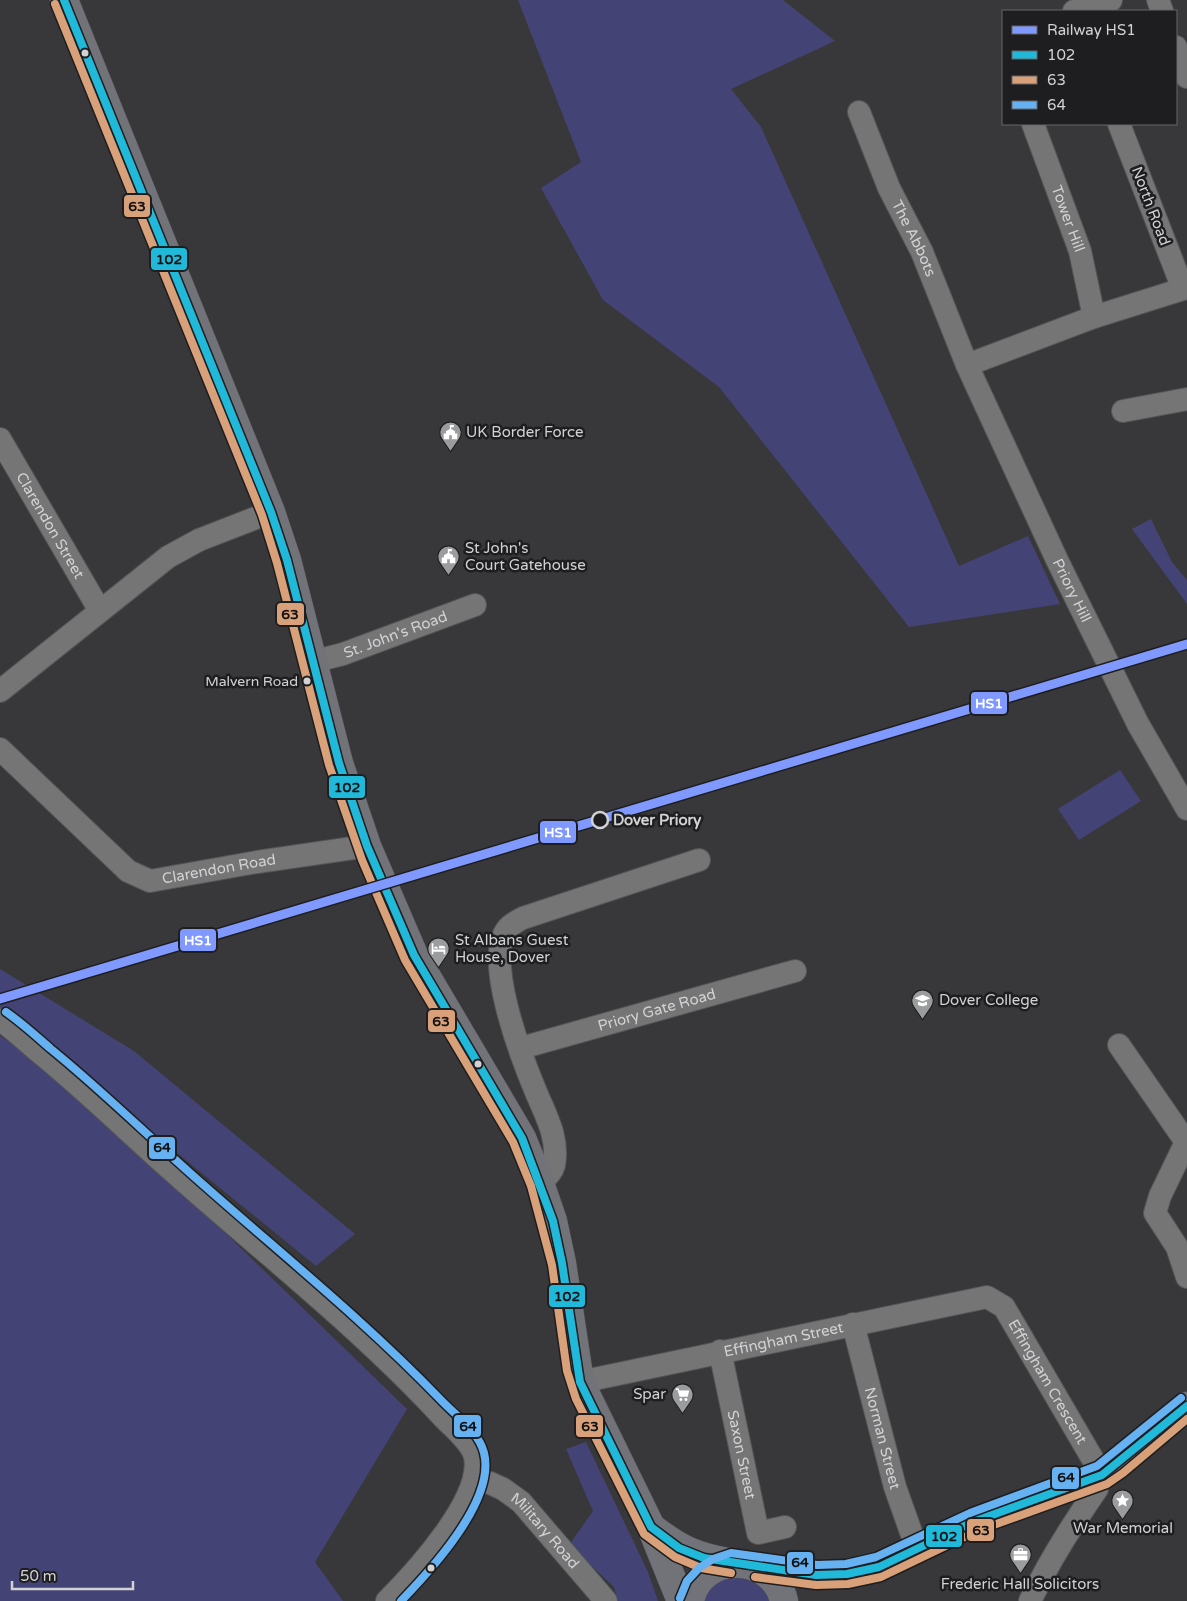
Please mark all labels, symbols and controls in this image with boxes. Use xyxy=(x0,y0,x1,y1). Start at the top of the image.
legend xyxy=(1002,10,1177,125)
text: Railway HS1 xyxy=(1047,21,1136,39)
text: 102 xyxy=(1047,46,1075,64)
unlabelled marker xyxy=(80,48,90,58)
text: 63 xyxy=(1047,71,1066,89)
text: 64 xyxy=(1047,96,1066,114)
street label: North Road xyxy=(1128,164,1174,248)
street label: Tower Hill xyxy=(1048,183,1089,254)
line badge: 63 xyxy=(123,194,151,218)
street label: The Abbots xyxy=(888,197,940,279)
text: 63 xyxy=(128,198,146,215)
line badge: 102 xyxy=(150,247,188,271)
text: 102 xyxy=(156,251,182,268)
public building icon: UK Border Force xyxy=(438,420,462,451)
place label: UK Border Force xyxy=(466,423,583,441)
street label: Clarendon Street xyxy=(12,469,88,582)
place label: St John's Court Gatehouse xyxy=(465,539,586,574)
public building icon: St John's Court Gatehouse xyxy=(437,545,461,576)
street label: Priory Hill xyxy=(1049,556,1095,625)
line badge: 63 xyxy=(276,602,305,626)
text: 63 xyxy=(281,606,299,623)
street label: St. John's Road xyxy=(341,607,450,662)
place label: Malvern Road xyxy=(205,673,298,690)
marker: Malvern Road xyxy=(302,676,312,686)
line badge: HS1 xyxy=(970,691,1008,715)
text: HS1 xyxy=(975,695,1003,712)
line badge: 102 xyxy=(328,775,366,799)
text: 102 xyxy=(334,779,360,796)
marker: Dover Priory xyxy=(591,811,609,829)
place label: Dover Priory xyxy=(613,811,701,830)
line badge: HS1 xyxy=(539,820,577,844)
text: HS1 xyxy=(544,824,572,841)
street label: Clarendon Road xyxy=(161,850,277,888)
line badge: HS1 xyxy=(179,928,217,952)
place label: St Albans Guest House, Dover xyxy=(455,931,569,966)
text: HS1 xyxy=(184,932,212,949)
hotel icon: St Albans Guest House, Dover xyxy=(427,937,451,968)
street label: Priory Gate Road xyxy=(596,985,718,1035)
school or university icon: Dover College xyxy=(911,988,935,1019)
place label: Dover College xyxy=(939,991,1038,1009)
line badge: 63 xyxy=(427,1009,456,1033)
text: 63 xyxy=(432,1013,450,1030)
unlabelled marker xyxy=(473,1059,483,1069)
line badge: 64 xyxy=(148,1136,176,1160)
text: 64 xyxy=(153,1139,171,1156)
line badge: 102 xyxy=(548,1284,586,1308)
text: 102 xyxy=(554,1288,580,1305)
street label: Effingham Crescent xyxy=(1004,1316,1091,1448)
street label: Effingham Street xyxy=(722,1318,845,1361)
supermarket icon: Spar xyxy=(670,1382,694,1413)
place label: Spar xyxy=(633,1385,666,1403)
street label: Norman Street xyxy=(861,1385,904,1492)
street label: Saxon Street xyxy=(724,1409,760,1501)
line badge: 64 xyxy=(453,1414,482,1438)
line badge: 63 xyxy=(575,1414,604,1438)
text: 64 xyxy=(459,1418,477,1435)
text: 63 xyxy=(581,1418,599,1435)
line badge: 64 xyxy=(1051,1466,1080,1490)
text: 64 xyxy=(1057,1469,1075,1486)
place icon: War Memorial xyxy=(1111,1488,1135,1519)
street label: Military Road xyxy=(507,1489,583,1572)
line badge: 63 xyxy=(966,1518,995,1542)
place label: War Memorial xyxy=(1073,1519,1173,1537)
text: 63 xyxy=(972,1522,990,1539)
line badge: 102 xyxy=(925,1524,963,1548)
text: 102 xyxy=(931,1528,957,1545)
office icon: Frederic Hall Solicitors xyxy=(1008,1543,1032,1574)
line badge: 64 xyxy=(786,1551,814,1575)
text: 64 xyxy=(791,1554,809,1571)
scale bar xyxy=(12,1558,134,1590)
unlabelled marker xyxy=(426,1563,436,1573)
text: 50 m xyxy=(20,1567,57,1585)
place label: Frederic Hall Solicitors xyxy=(941,1575,1099,1593)

